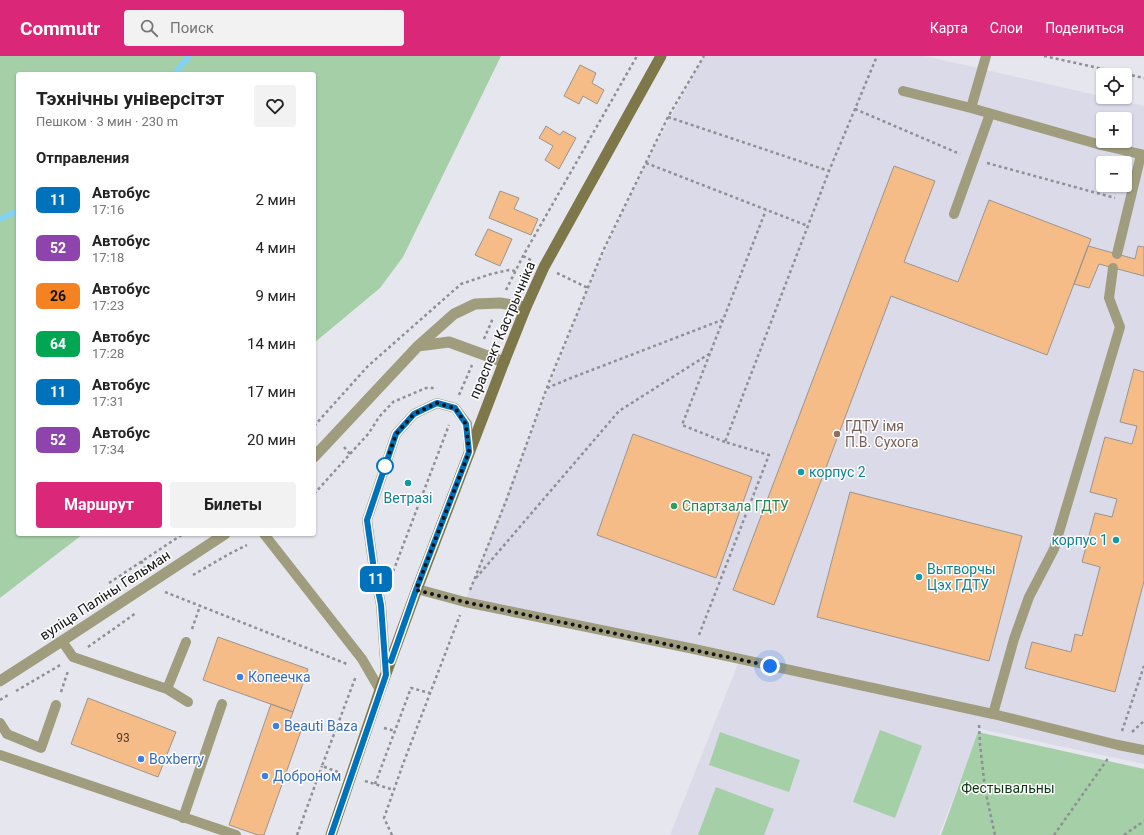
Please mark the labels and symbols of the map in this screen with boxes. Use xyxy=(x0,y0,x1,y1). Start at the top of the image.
street label: праспект Кастрычніка xyxy=(466,259,538,401)
place label: ГДТУ імя П.В. Сухога xyxy=(845,418,919,450)
marker: ГДТУ імя П.В. Сухога xyxy=(832,429,842,439)
unlabelled marker xyxy=(376,457,394,475)
place label: корпус 2 xyxy=(809,464,866,480)
marker: корпус 2 xyxy=(796,467,806,477)
marker: Ветразі xyxy=(403,478,413,488)
place label: Ветразі xyxy=(384,490,432,506)
place label: Спартзала ГДТУ xyxy=(682,498,789,514)
marker: Спартзала ГДТУ xyxy=(669,501,679,511)
place label: корпус 1 xyxy=(1051,532,1108,548)
marker: корпус 1 xyxy=(1111,535,1121,545)
street label: вуліца Паліны Гельман xyxy=(37,547,173,643)
place label: Вытворчы Цэх ГДТУ xyxy=(927,561,996,593)
line badge: 11 xyxy=(358,566,394,592)
marker: Вытворчы Цэх ГДТУ xyxy=(914,572,924,582)
your location xyxy=(760,656,780,676)
place label: Копеечка xyxy=(248,669,311,685)
marker: Копеечка xyxy=(235,672,245,682)
place label: Beauti Baza xyxy=(284,718,358,734)
marker: Beauti Baza xyxy=(271,721,281,731)
house number: 93 xyxy=(116,731,130,745)
place label: Boxberry xyxy=(149,751,204,767)
marker: Boxberry xyxy=(136,754,146,764)
place label: Доброном xyxy=(273,768,341,784)
marker: Доброном xyxy=(260,771,270,781)
park label: Фестывальны xyxy=(961,780,1055,796)

